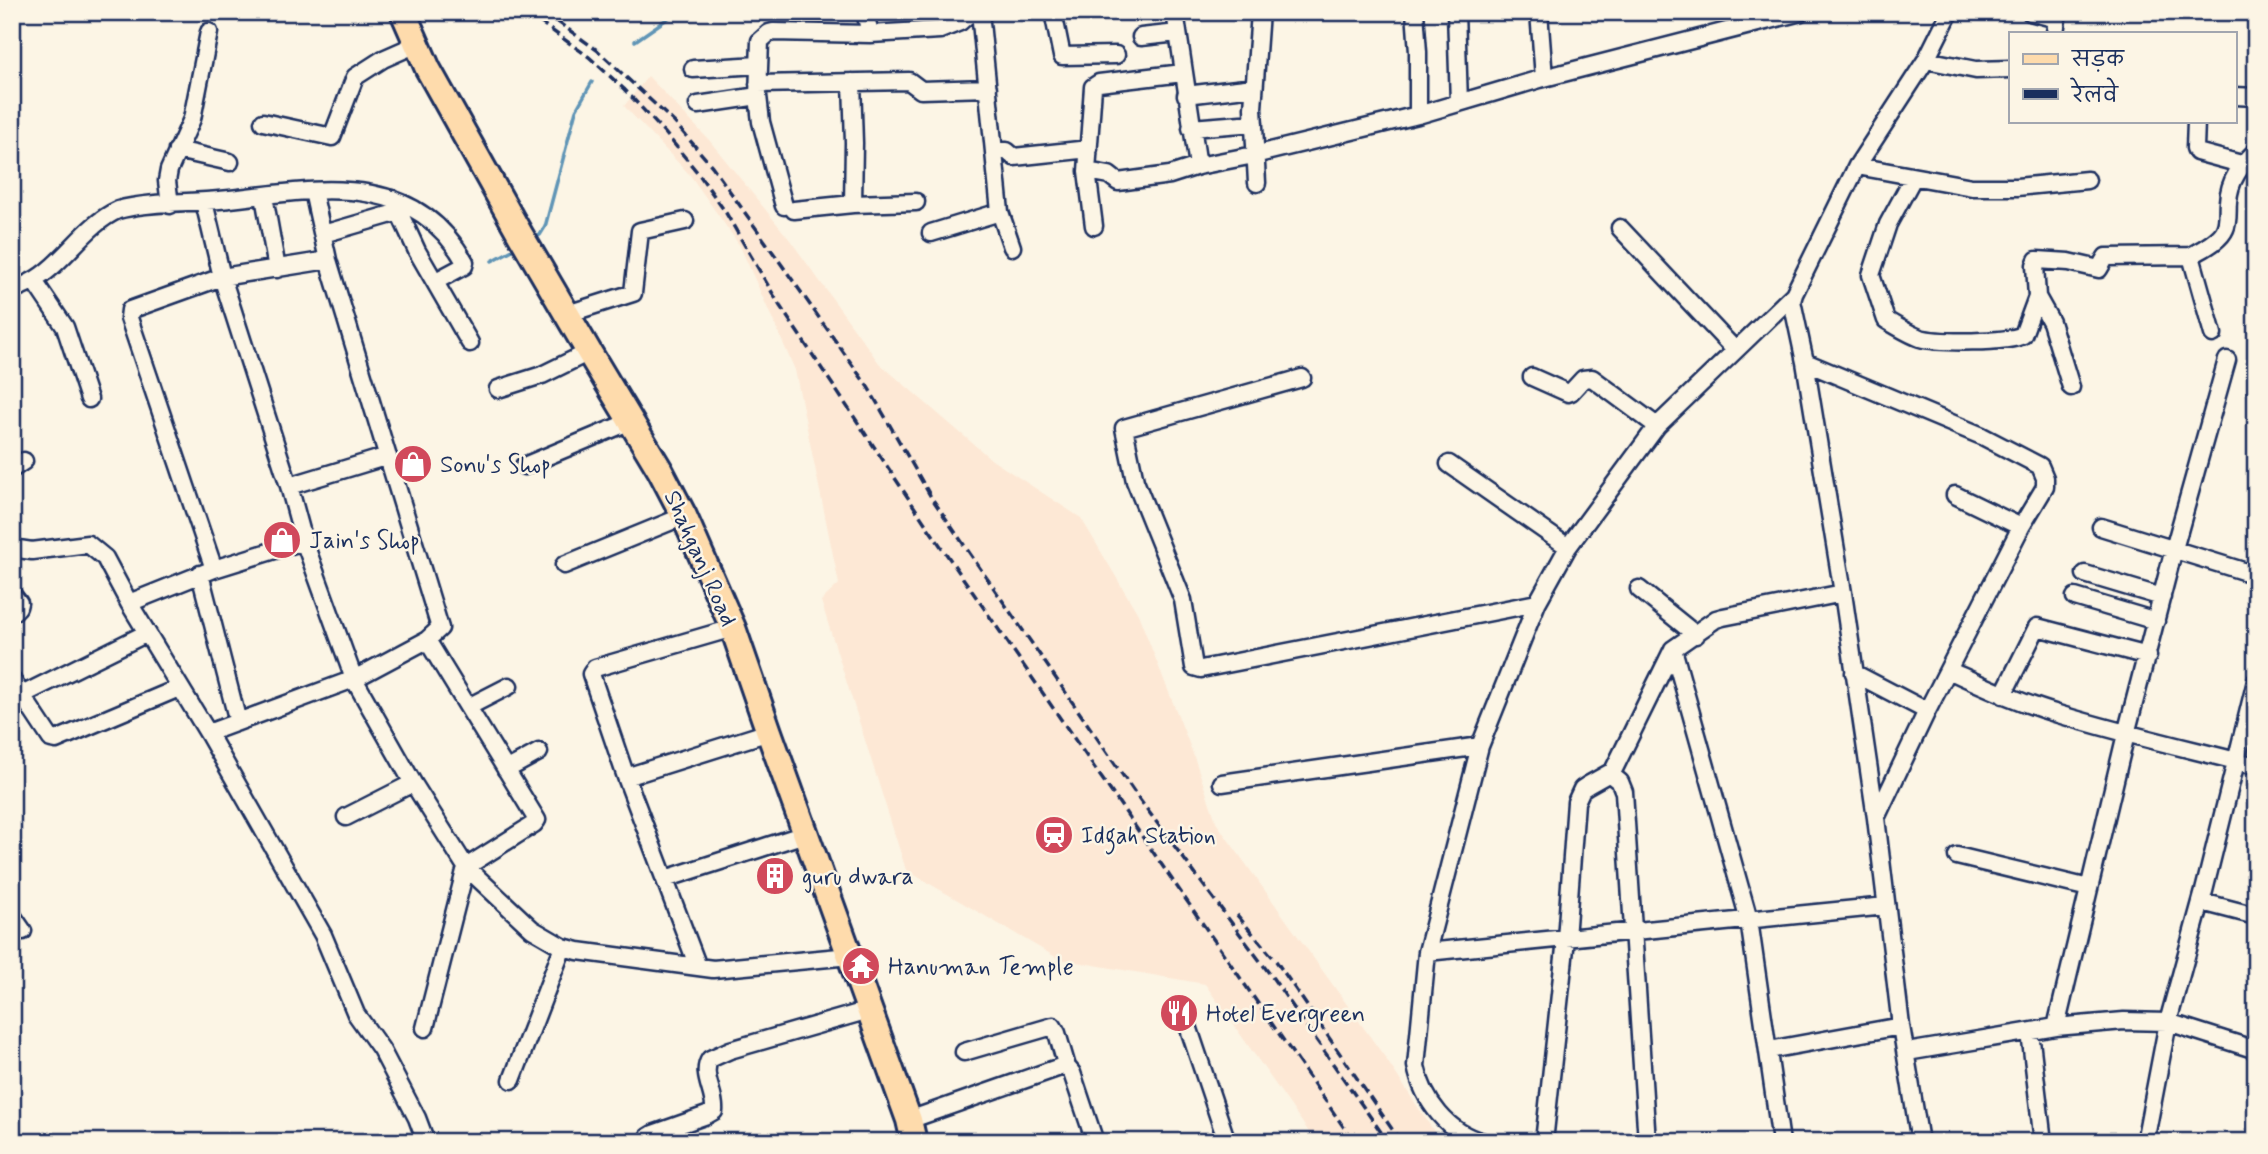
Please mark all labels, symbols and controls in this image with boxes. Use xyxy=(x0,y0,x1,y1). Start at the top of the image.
legend xyxy=(2009,32,2236,122)
text: सड़क xyxy=(2071,46,2125,74)
text: रेलवे xyxy=(2069,77,2119,110)
shop icon: Sonu's Shop xyxy=(392,443,434,485)
place label: Sonu's Shop xyxy=(440,450,551,481)
street label: Shahganj Road xyxy=(656,486,743,632)
shop icon: Jain's Shop xyxy=(261,519,303,561)
place label: Jain's Shop xyxy=(309,526,420,557)
station icon: Idgah Station xyxy=(1033,814,1075,856)
place label: Idgah Station xyxy=(1081,821,1216,855)
building icon: guru dwara xyxy=(754,855,796,897)
place label: guru dwara xyxy=(802,862,914,893)
temple icon: Hanuman Temple xyxy=(840,945,882,987)
place label: Hanuman Temple xyxy=(888,952,1074,983)
restaurant icon: Hotel Evergreen xyxy=(1158,992,1200,1034)
place label: Hotel Evergreen xyxy=(1206,999,1365,1032)

